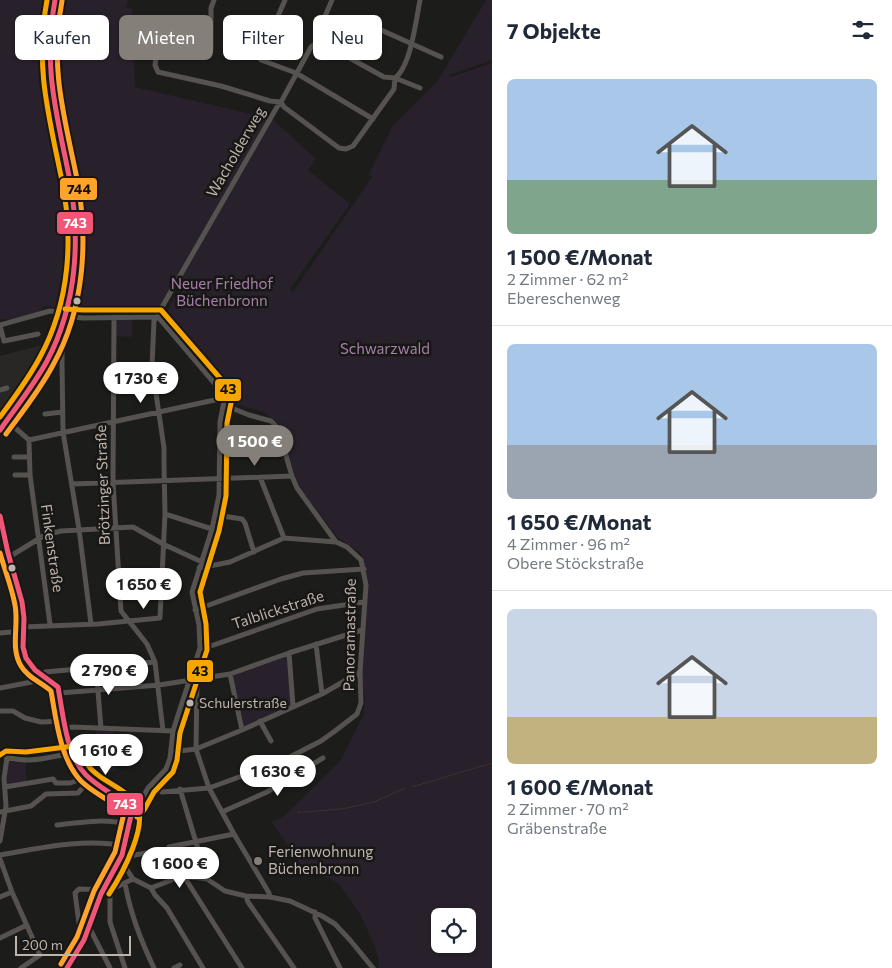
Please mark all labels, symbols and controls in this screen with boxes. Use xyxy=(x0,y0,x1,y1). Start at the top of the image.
chip: Kaufen xyxy=(15,15,109,60)
chip: Mieten xyxy=(119,15,213,60)
chip: Filter xyxy=(223,15,303,60)
chip: Neu xyxy=(313,15,382,60)
icon: filters xyxy=(849,16,877,44)
text: 7 Objekte xyxy=(507,18,601,43)
street label: Wacholderweg xyxy=(202,103,268,200)
icon: home xyxy=(647,111,737,201)
line badge: 744 xyxy=(59,177,98,201)
text: 744 xyxy=(67,180,91,197)
line badge: 743 xyxy=(56,211,94,235)
text: 743 xyxy=(63,214,87,231)
text: 1 500 €/Monat xyxy=(507,244,652,269)
text: 2 Zimmer · 62 m² xyxy=(507,269,628,288)
park label: Neuer Friedhof Büchenbronn xyxy=(171,274,273,309)
text: Ebereschenweg xyxy=(507,288,620,307)
unlabelled marker xyxy=(72,296,82,306)
park label: Schwarzwald xyxy=(340,339,430,357)
pin: 1 730 € xyxy=(95,362,187,404)
text: 1 730 € xyxy=(114,368,168,387)
icon: home xyxy=(647,377,737,467)
line badge: 43 xyxy=(214,378,242,402)
text: 43 xyxy=(220,380,236,397)
street label: Brötzinger Straße xyxy=(91,424,113,546)
pin: 1 500 € xyxy=(209,424,301,467)
text: 1 500 € xyxy=(227,431,283,450)
street label: Finkenstraße xyxy=(38,503,68,593)
text: 1 650 €/Monat xyxy=(507,509,651,534)
text: 4 Zimmer · 96 m² xyxy=(507,534,630,553)
text: Obere Stöckstraße xyxy=(507,553,644,572)
unlabelled marker xyxy=(7,563,17,573)
pin: 1 650 € xyxy=(98,568,190,610)
text: 1 650 € xyxy=(117,574,171,593)
street label: Panoramastraße xyxy=(339,578,359,692)
street label: Talblickstraße xyxy=(229,586,326,632)
icon: home xyxy=(647,642,737,732)
pin: 2 790 € xyxy=(63,654,155,696)
line badge: 43 xyxy=(186,659,214,683)
text: 2 790 € xyxy=(81,660,137,679)
text: 43 xyxy=(192,662,208,679)
place label: Schulerstraße xyxy=(199,694,287,711)
marker: Schulerstraße xyxy=(185,698,195,708)
pin: 1 610 € xyxy=(60,734,152,776)
text: 1 610 € xyxy=(80,740,132,759)
pin: 1 630 € xyxy=(232,754,324,797)
text: 1 630 € xyxy=(251,761,305,780)
text: 1 600 €/Monat xyxy=(507,774,653,799)
line badge: 743 xyxy=(106,792,144,816)
text: 743 xyxy=(113,795,137,812)
text: 2 Zimmer · 70 m² xyxy=(507,799,629,818)
text: Gräbenstraße xyxy=(507,818,607,837)
place label: Ferienwohnung Büchenbronn xyxy=(268,842,373,877)
pin: 1 600 € xyxy=(134,846,226,889)
text: 1 600 € xyxy=(152,853,208,872)
marker: Ferienwohnung Büchenbronn xyxy=(252,855,264,867)
map controls xyxy=(431,908,476,953)
button: locate xyxy=(431,908,476,953)
scale bar xyxy=(15,933,131,956)
text: 200 m xyxy=(22,936,63,953)

